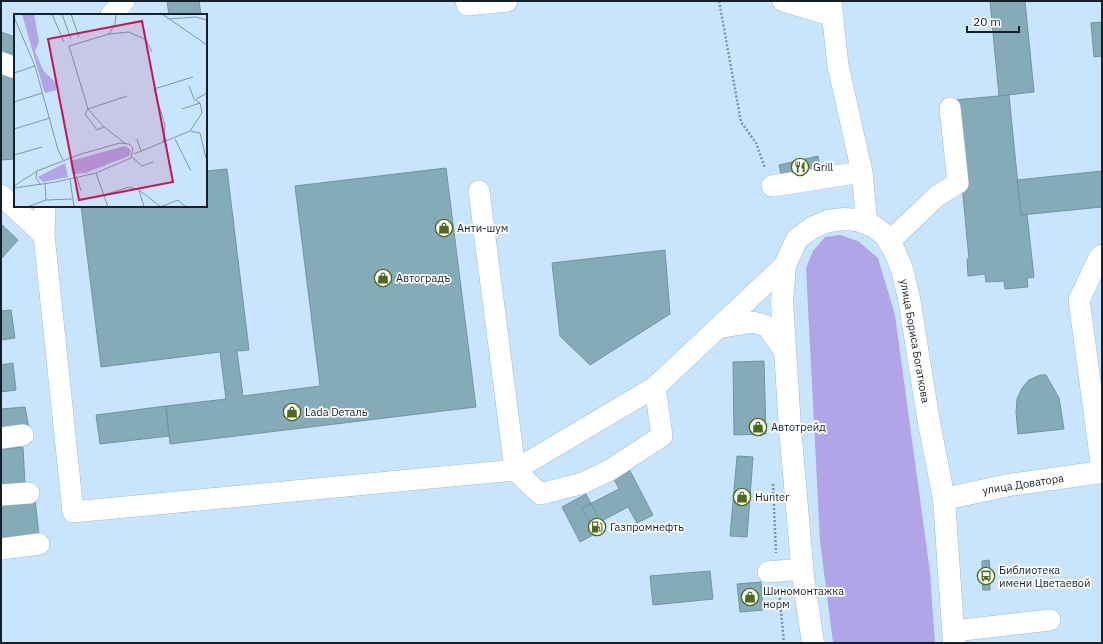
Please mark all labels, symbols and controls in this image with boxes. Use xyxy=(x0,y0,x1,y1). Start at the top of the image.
scale bar xyxy=(967,8,1019,34)
inset map xyxy=(14,14,207,207)
text: 20 m xyxy=(973,14,1001,29)
restaurant icon: Grill xyxy=(790,157,810,177)
place label: Grill xyxy=(813,160,833,174)
shop icon: Анти-шум xyxy=(434,218,454,238)
place label: Анти-шум xyxy=(457,221,509,235)
shop icon: Автоградъ xyxy=(373,268,393,288)
place label: Автоградъ xyxy=(396,271,451,285)
street label: улица Бориса Богаткова xyxy=(897,278,933,404)
shop icon: Lada Dеталь xyxy=(282,402,302,422)
place label: Lada Dеталь xyxy=(305,405,368,419)
shop icon: Автотрейд xyxy=(748,417,768,437)
place label: Автотрейд xyxy=(771,420,826,434)
street label: улица Доватора xyxy=(981,471,1065,497)
shop icon: Hunter xyxy=(732,487,752,507)
place label: Hunter xyxy=(755,490,789,504)
fuel station icon: Газпромнефть xyxy=(587,517,607,537)
place label: Газпромнефть xyxy=(610,520,684,534)
place label: Библиотека имени Цветаевой xyxy=(999,563,1091,590)
bus stop icon: Библиотека имени Цветаевой xyxy=(976,566,996,586)
place label: Шиномонтажка норм xyxy=(763,584,844,611)
shop icon: Шиномонтажка норм xyxy=(740,587,760,607)

